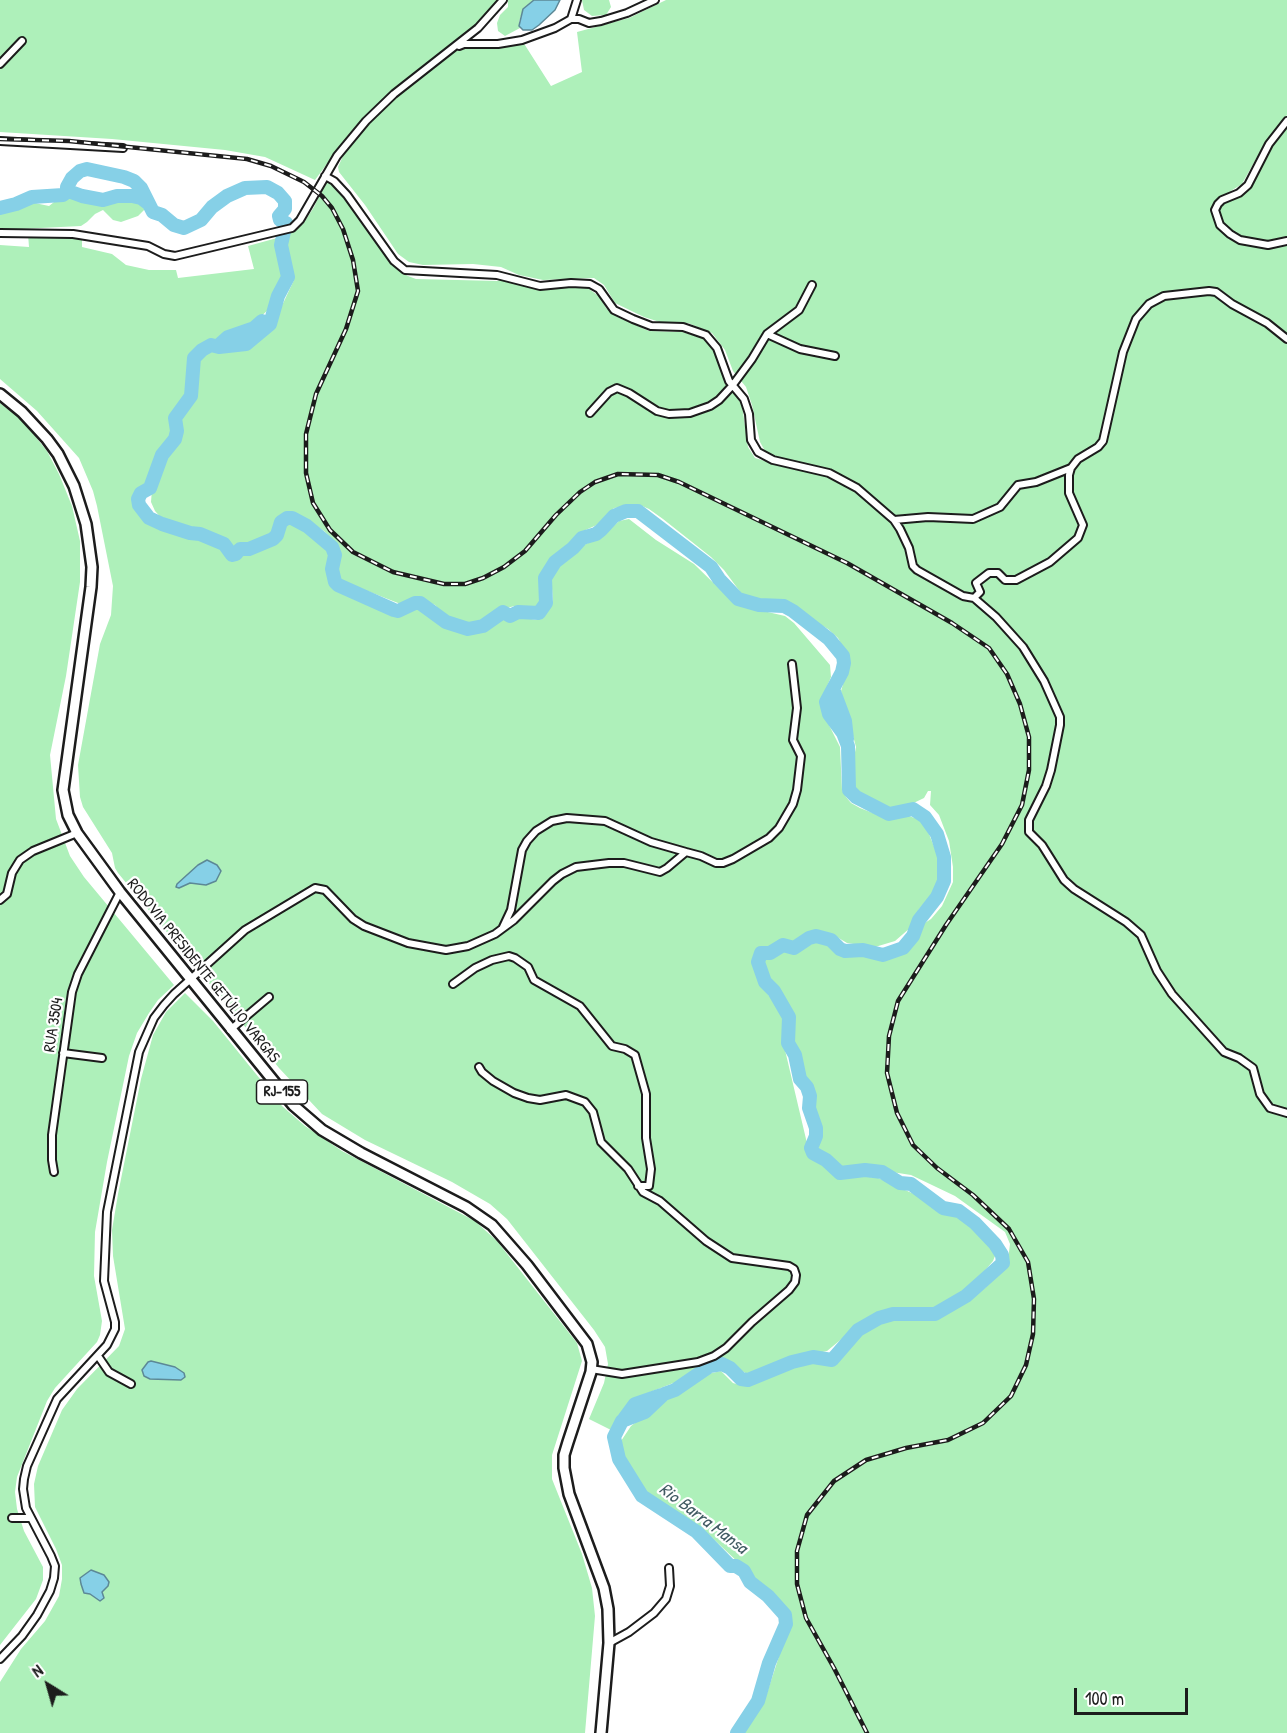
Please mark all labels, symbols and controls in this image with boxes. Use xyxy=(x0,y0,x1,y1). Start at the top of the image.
street label: RODOVIA PRESIDENTE GETÚLIO VARGAS xyxy=(123,875,283,1067)
street label: RUA 3504 xyxy=(40,997,68,1053)
road number: RJ-155 xyxy=(256,1080,308,1104)
water label: Rio Barra Mansa xyxy=(655,1479,751,1559)
north arrow xyxy=(18,1655,78,1715)
text: N xyxy=(27,1659,47,1682)
scale bar xyxy=(1077,1676,1191,1714)
text: 100 m xyxy=(1085,1686,1124,1711)

